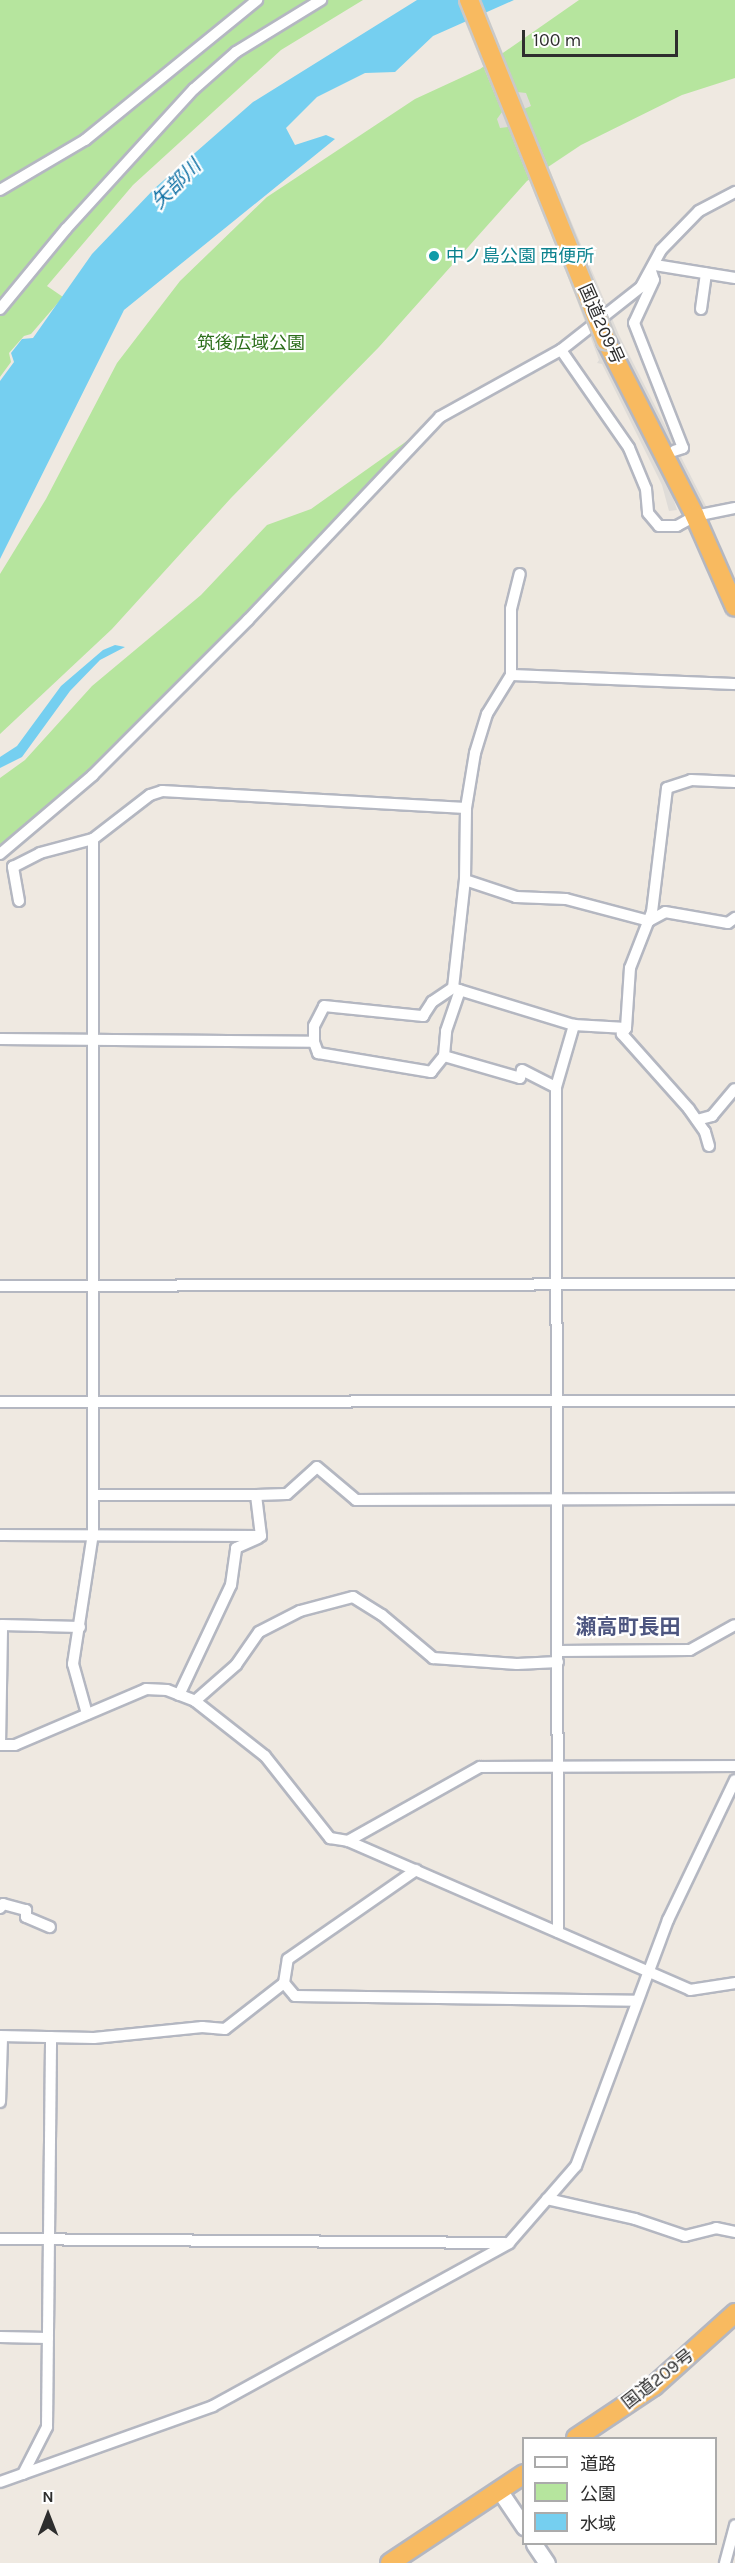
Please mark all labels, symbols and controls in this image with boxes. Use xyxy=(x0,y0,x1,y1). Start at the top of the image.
scale bar xyxy=(525,18,681,56)
text: 100 m xyxy=(533,29,581,51)
water label: 矢部川 xyxy=(146,154,206,214)
place label: 中ノ島公園 西便所 xyxy=(446,245,594,267)
marker: 中ノ島公園 西便所 xyxy=(427,249,441,263)
street label: 国道209号 xyxy=(574,281,628,367)
park label: 筑後広域公園 xyxy=(197,332,305,354)
district label: 瀬高町長田 xyxy=(576,1614,680,1640)
street label: 国道209号 xyxy=(618,2344,698,2414)
legend xyxy=(522,2437,717,2545)
text: 道路 xyxy=(580,2453,616,2475)
text: 公園 xyxy=(580,2483,616,2505)
north arrow xyxy=(18,2485,78,2545)
text: N xyxy=(42,2487,54,2506)
text: 水域 xyxy=(580,2513,616,2535)

